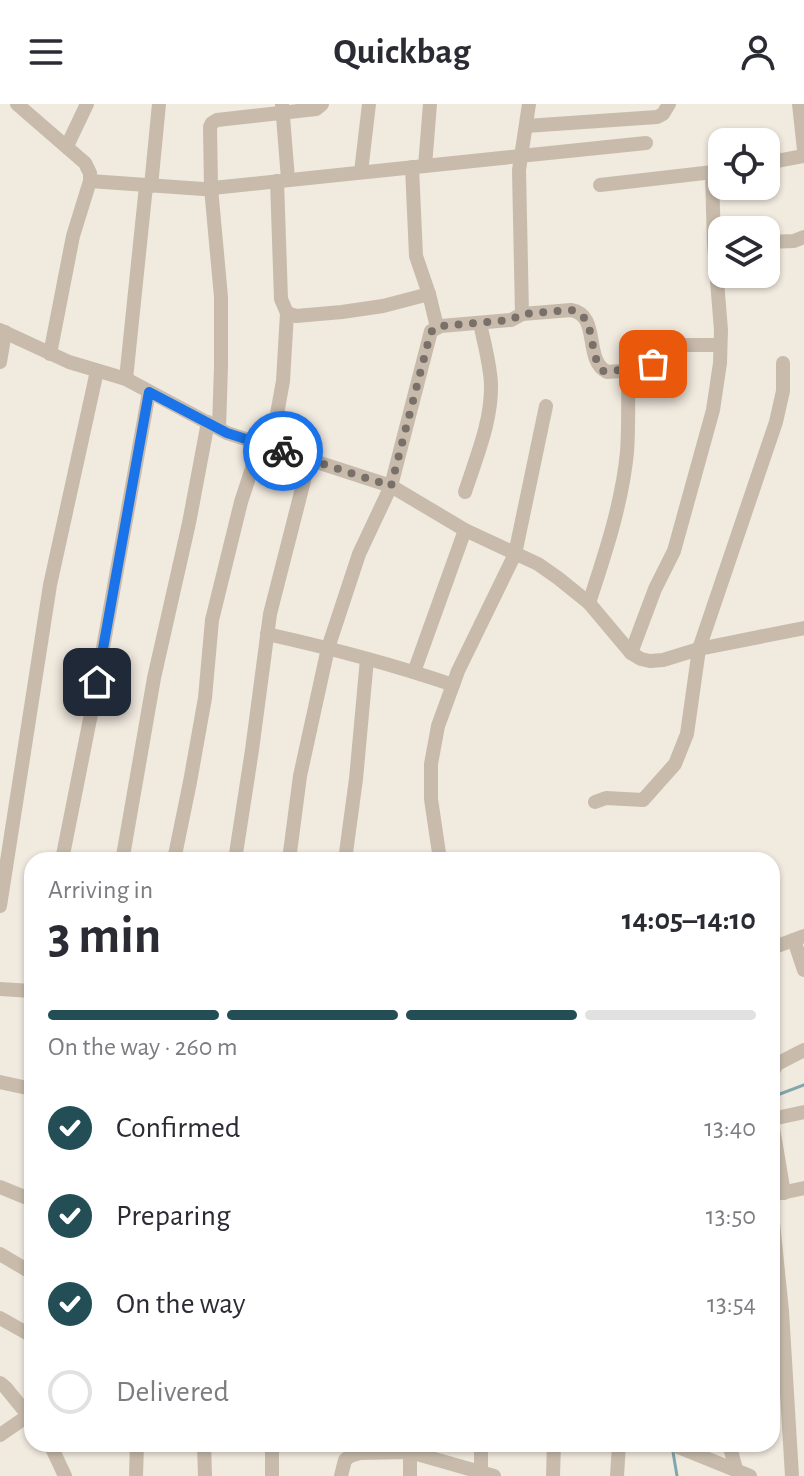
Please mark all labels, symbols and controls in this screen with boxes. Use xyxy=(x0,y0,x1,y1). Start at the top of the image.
icon: menu xyxy=(24,30,68,74)
icon: person xyxy=(736,30,780,74)
text: Quickbag xyxy=(333,34,471,70)
map controls xyxy=(708,128,780,288)
button: locate xyxy=(708,128,780,200)
button: layers xyxy=(708,216,780,288)
pin xyxy=(619,330,687,398)
icon: bag xyxy=(631,342,675,386)
courier xyxy=(243,411,323,491)
icon: bike xyxy=(261,429,305,473)
pin xyxy=(63,648,131,716)
icon: home xyxy=(75,660,119,704)
text: Arriving in xyxy=(48,877,153,903)
text: 14:05–14:10 xyxy=(622,905,756,935)
text: 3 min xyxy=(48,910,161,962)
text: On the way · 260 m xyxy=(48,1034,238,1060)
icon: check xyxy=(48,1106,92,1150)
text: Confirmed xyxy=(116,1113,240,1143)
text: 13:40 xyxy=(704,1115,756,1141)
icon: check xyxy=(48,1194,92,1238)
text: Preparing xyxy=(116,1201,231,1231)
text: 13:50 xyxy=(706,1203,756,1229)
icon: check xyxy=(48,1282,92,1326)
text: On the way xyxy=(116,1289,245,1319)
text: 13:54 xyxy=(707,1291,756,1317)
text: Delivered xyxy=(116,1377,229,1407)

